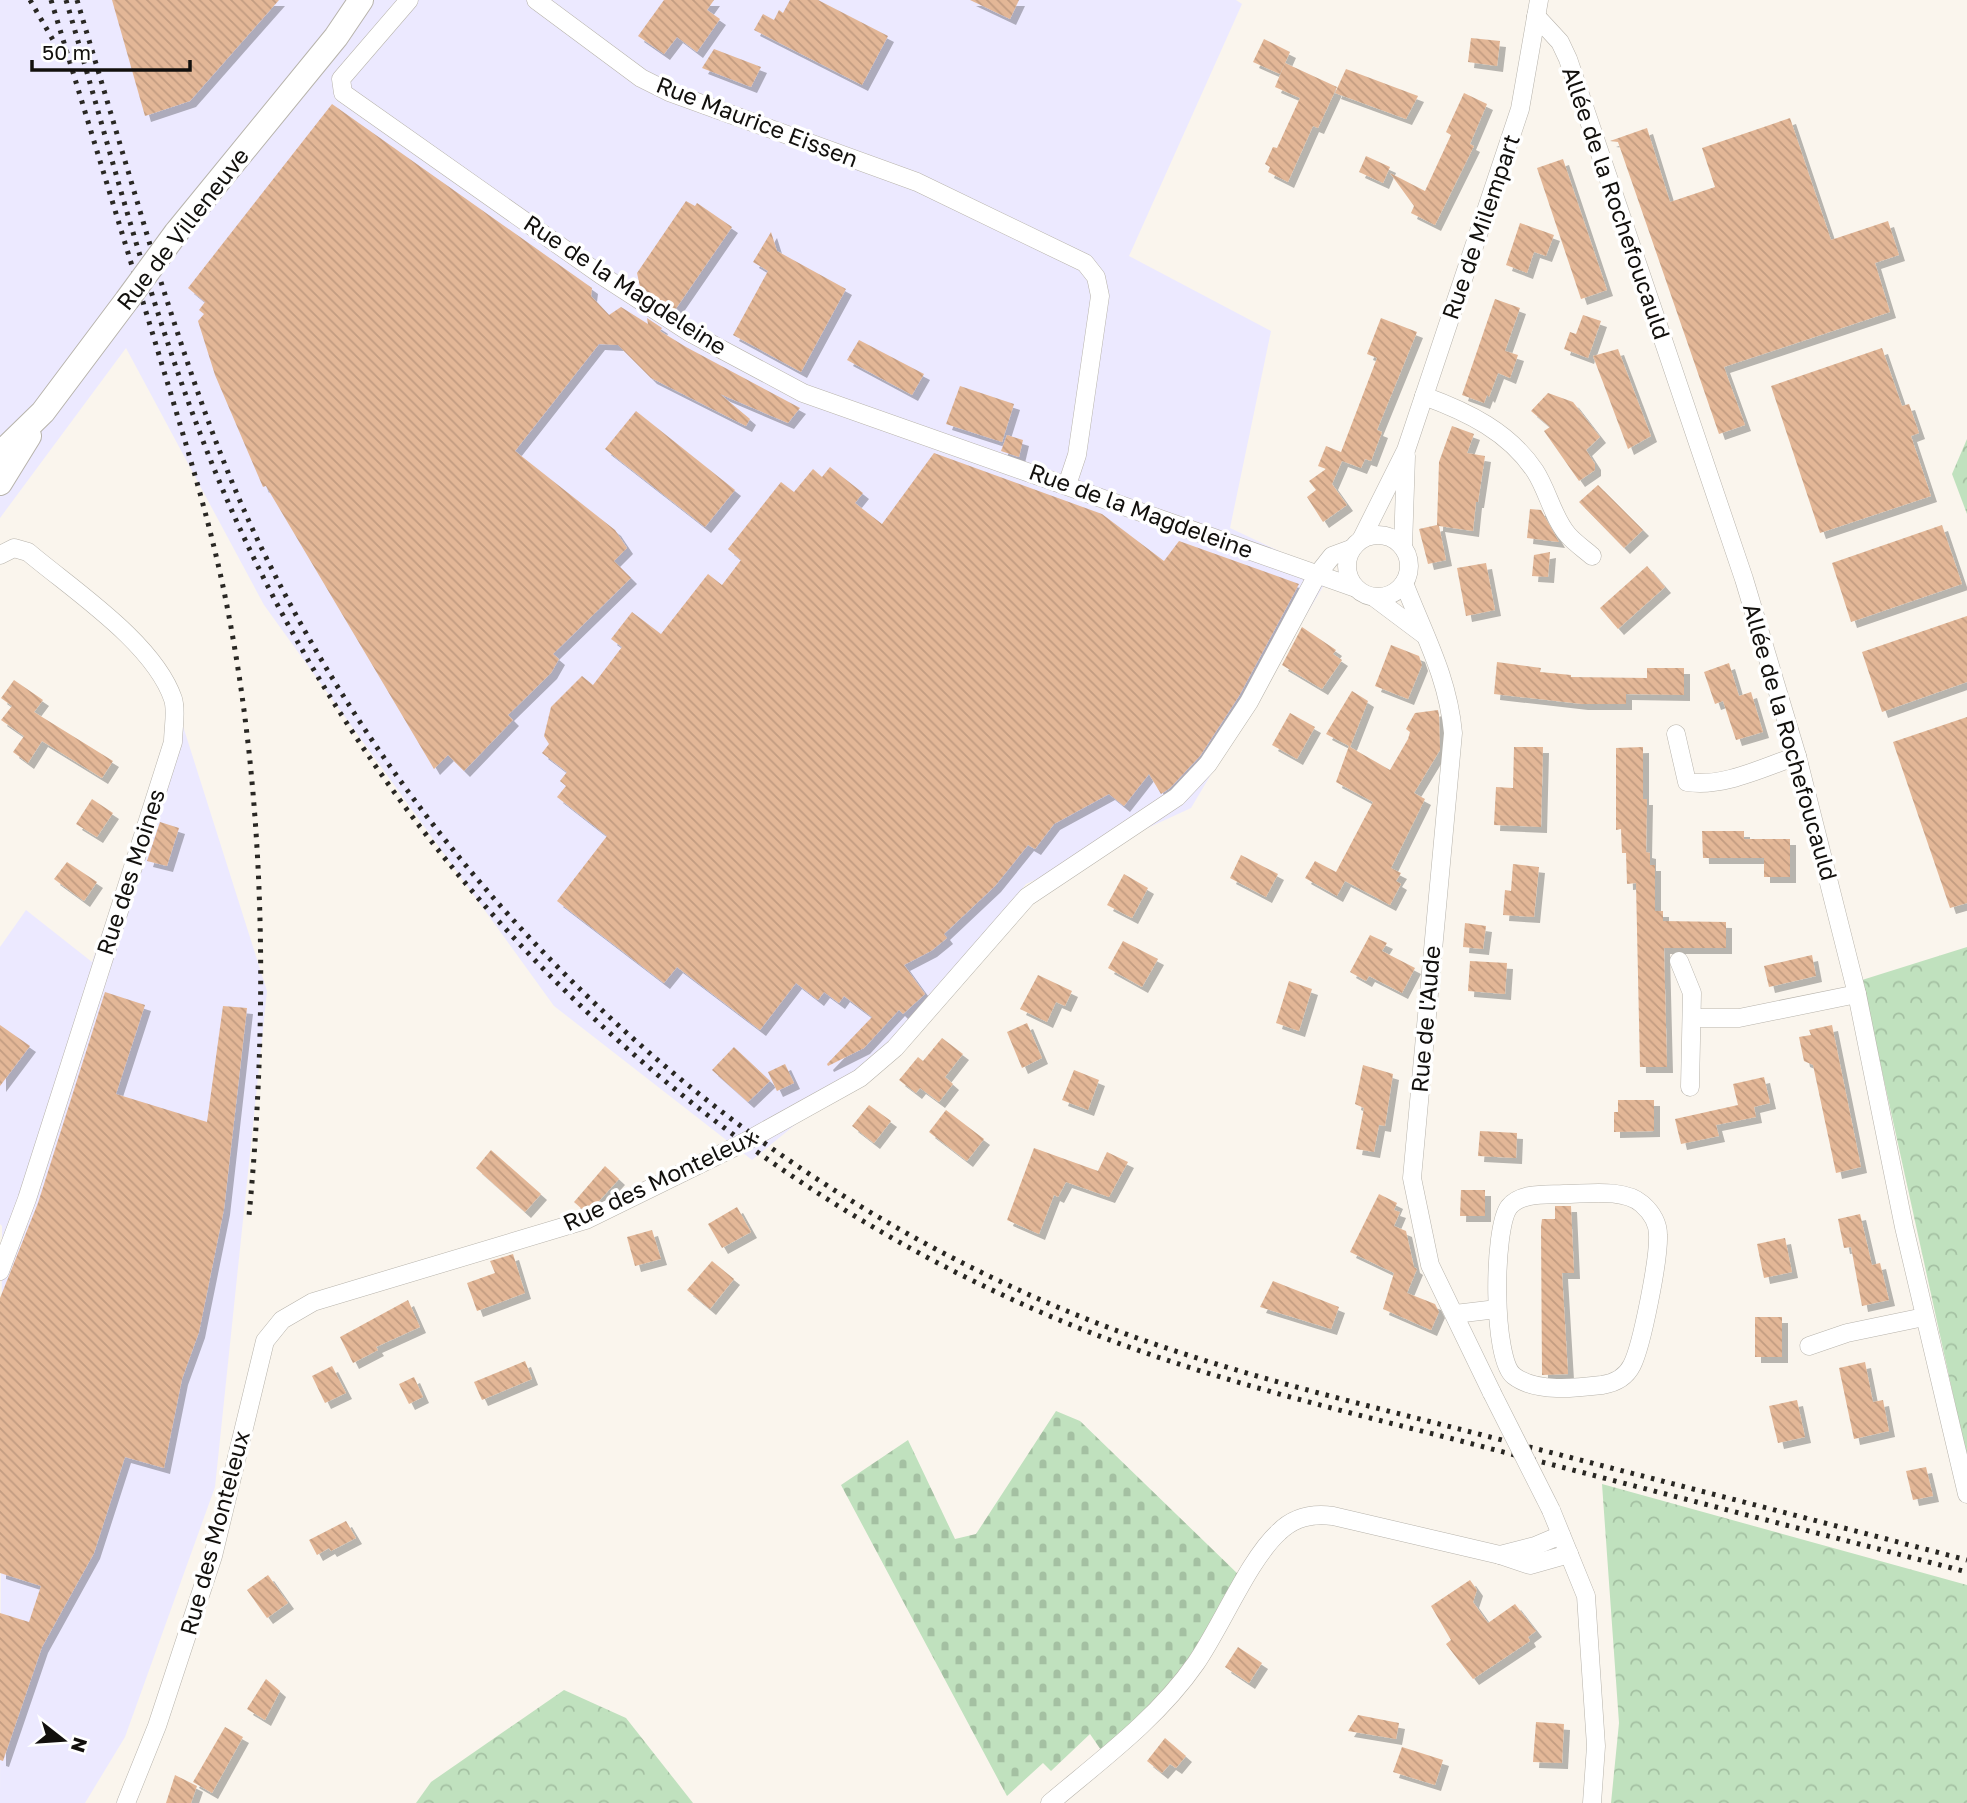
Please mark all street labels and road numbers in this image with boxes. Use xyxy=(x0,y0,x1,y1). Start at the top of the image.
street label: Allée de la Rochefoucauld xyxy=(1557,63,1677,343)
street label: Rue Maurice Eissen xyxy=(653,70,862,172)
street label: Rue de Milempart xyxy=(1435,130,1525,323)
street label: Rue de Villeneuve xyxy=(110,142,254,315)
street label: Rue de la Magdeleine xyxy=(519,208,732,360)
street label: Rue de la Magdeleine xyxy=(1026,457,1257,564)
street label: Allée de la Rochefoucauld xyxy=(1738,600,1844,883)
street label: Rue des Moines xyxy=(90,785,170,958)
street label: Rue de l'Aude xyxy=(1405,944,1445,1094)
street label: Rue des Monteleux xyxy=(558,1122,761,1236)
street label: Rue des Monteleux xyxy=(173,1427,255,1638)

